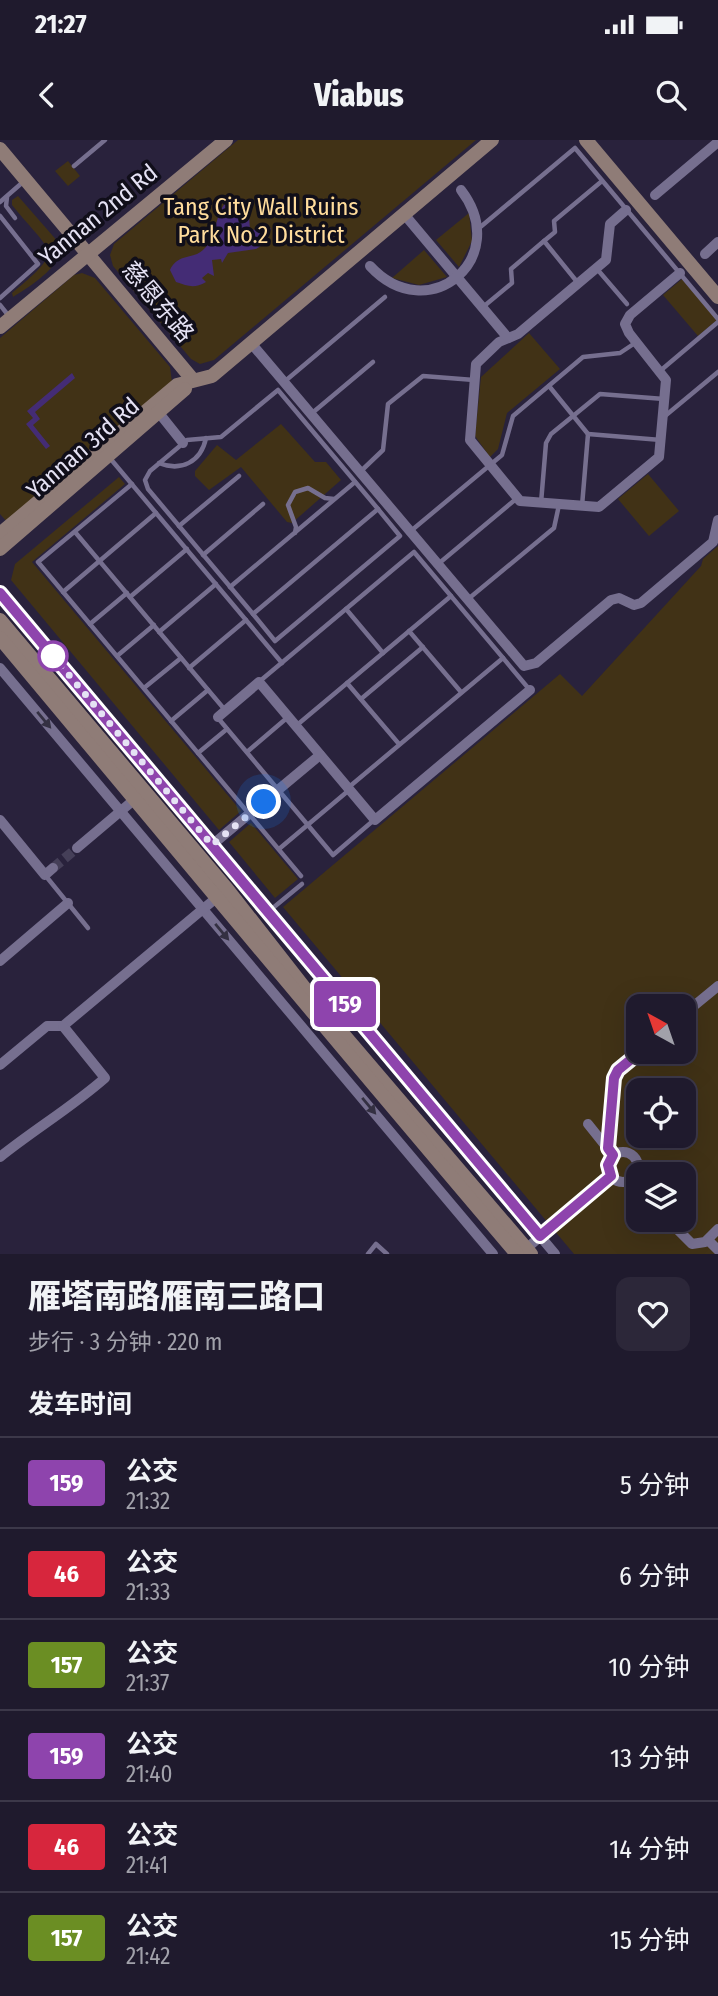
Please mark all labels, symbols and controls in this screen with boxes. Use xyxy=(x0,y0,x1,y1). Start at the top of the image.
text: 21:27 xyxy=(35,9,87,40)
icon: back xyxy=(28,76,66,114)
text: Viabus xyxy=(314,76,404,114)
icon: search xyxy=(652,76,690,114)
street label: Yannan 2nd Rd xyxy=(33,159,163,271)
park label: Tang City Wall Ruins Park No.2 District xyxy=(163,193,359,249)
street label: 慈恩东路 xyxy=(116,256,200,348)
street label: Yannan 3rd Rd xyxy=(21,392,145,504)
unlabelled marker xyxy=(38,641,68,671)
one-way arrow xyxy=(36,712,51,729)
your location xyxy=(246,784,281,819)
one-way arrow xyxy=(214,923,230,941)
line badge: 159 xyxy=(305,981,385,1027)
text: 159 xyxy=(328,990,362,1018)
north arrow xyxy=(626,994,696,1064)
map controls xyxy=(626,994,696,1232)
button: locate xyxy=(626,1078,696,1148)
one-way arrow xyxy=(361,1097,376,1115)
button: layers xyxy=(626,1162,696,1232)
text: 雁塔南路雁南三路口 xyxy=(28,1277,325,1317)
button: heart xyxy=(616,1277,690,1351)
text: 步行 · 3 分钟 · 220 m xyxy=(28,1328,223,1356)
text: 发车时间 xyxy=(28,1389,132,1420)
text: 公交 xyxy=(126,1456,178,1487)
text: 159 xyxy=(50,1469,83,1497)
text: 5 分钟 xyxy=(620,1470,690,1501)
text: 21:32 xyxy=(126,1487,170,1515)
text: 公交 xyxy=(126,1547,178,1578)
text: 46 xyxy=(54,1560,79,1588)
text: 6 分钟 xyxy=(619,1561,690,1592)
text: 21:33 xyxy=(126,1578,170,1606)
text: 公交 xyxy=(126,1638,178,1669)
text: 157 xyxy=(51,1651,82,1679)
text: 10 分钟 xyxy=(608,1652,690,1683)
text: 21:37 xyxy=(126,1669,169,1697)
text: 公交 xyxy=(126,1729,178,1760)
text: 159 xyxy=(50,1742,83,1770)
text: 13 分钟 xyxy=(610,1743,690,1774)
text: 21:40 xyxy=(126,1760,172,1788)
text: 公交 xyxy=(126,1820,178,1851)
text: 46 xyxy=(54,1833,79,1861)
text: 14 分钟 xyxy=(609,1834,690,1865)
text: 21:41 xyxy=(126,1851,168,1879)
text: 公交 xyxy=(126,1911,178,1942)
text: 157 xyxy=(51,1924,82,1952)
text: 15 分钟 xyxy=(610,1925,690,1956)
text: 21:42 xyxy=(126,1942,170,1970)

